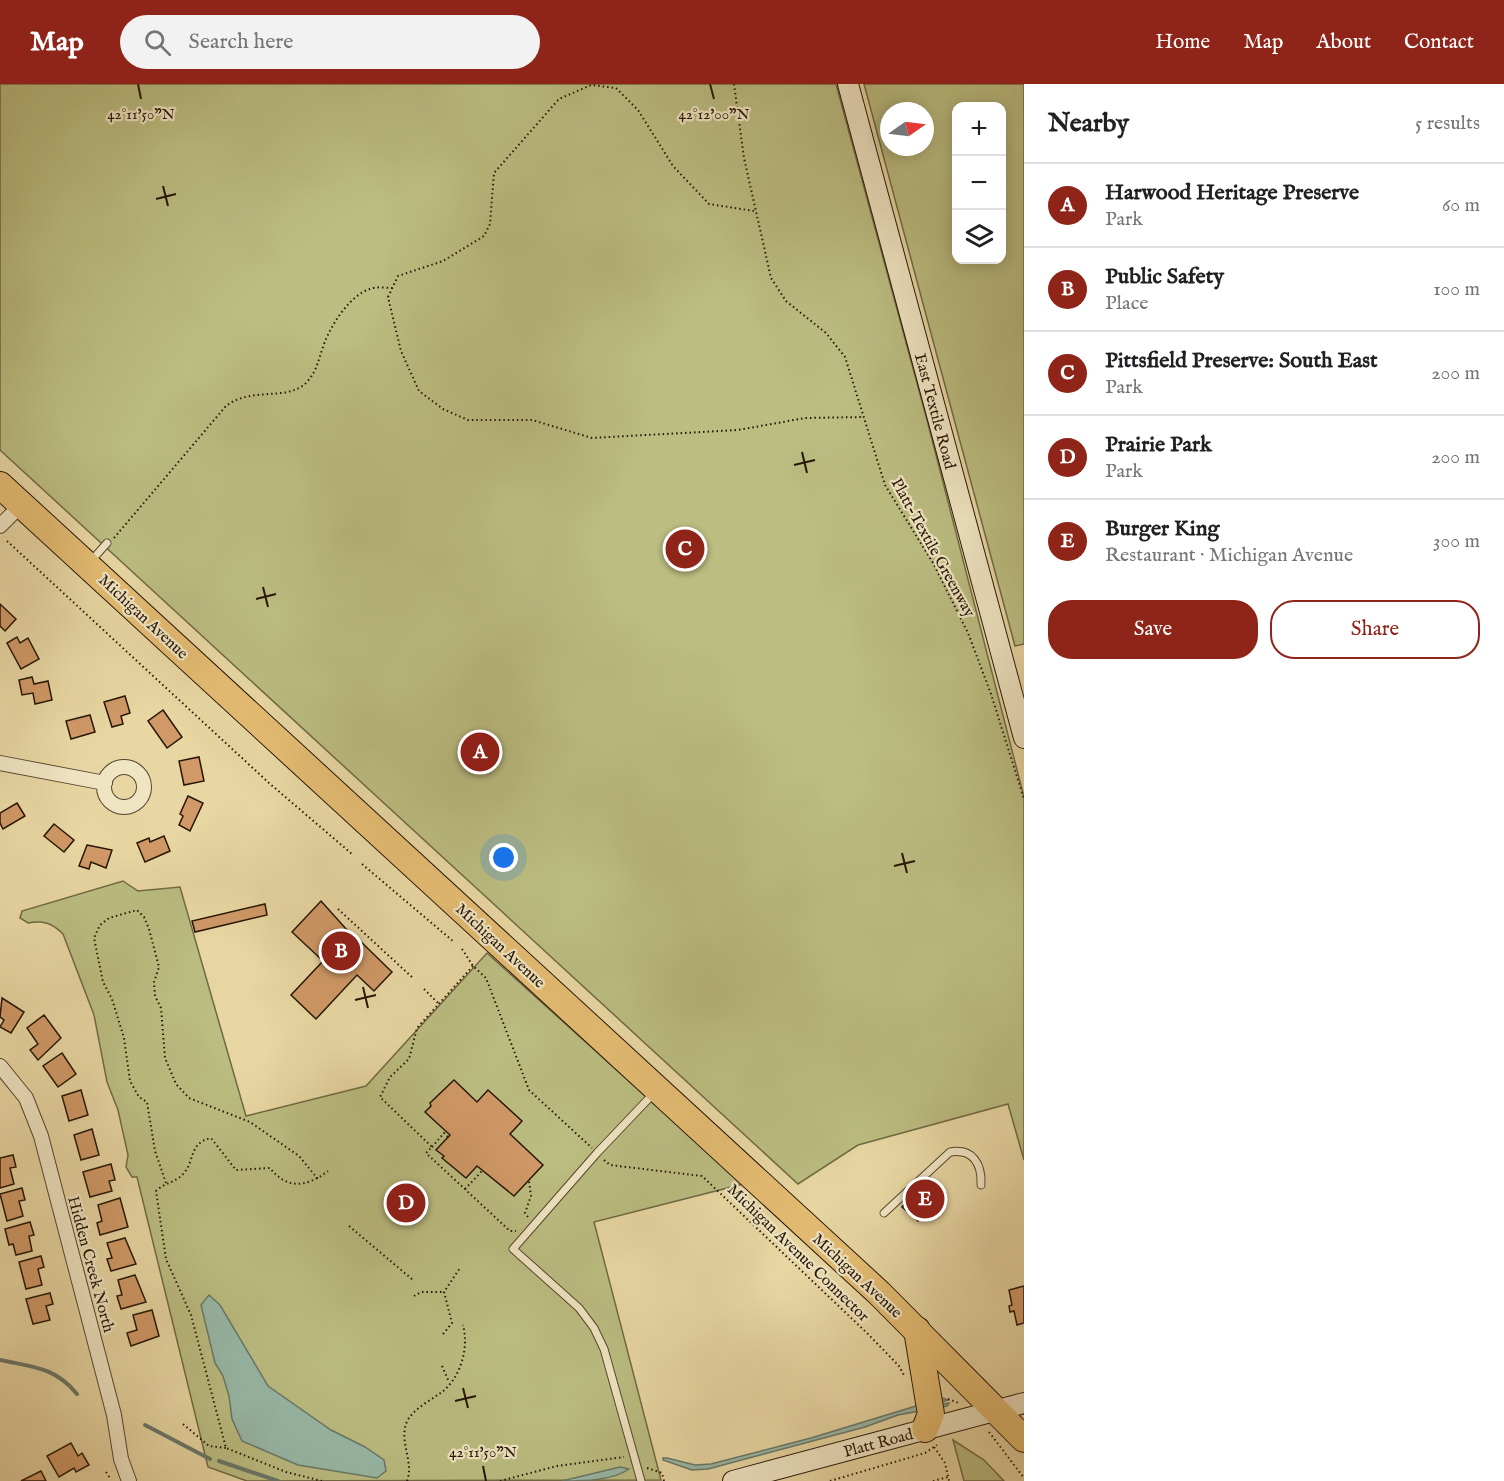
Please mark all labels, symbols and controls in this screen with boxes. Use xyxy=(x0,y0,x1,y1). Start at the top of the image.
search box xyxy=(120,15,540,69)
text: Map xyxy=(30,25,84,60)
icon: search xyxy=(141,26,174,59)
text: Search here xyxy=(189,28,293,56)
text: Home xyxy=(1155,29,1210,56)
text: Map xyxy=(1243,29,1283,56)
text: About xyxy=(1316,29,1371,56)
text: Contact xyxy=(1404,29,1474,56)
north arrow xyxy=(880,102,934,156)
map controls xyxy=(952,102,1006,264)
button: + xyxy=(952,102,1006,156)
text: 42°11'50"N xyxy=(107,105,175,124)
text: 42°12'00"N xyxy=(678,105,750,124)
text: Nearby xyxy=(1048,107,1129,140)
text: 5 results xyxy=(1415,111,1480,136)
button: − xyxy=(952,156,1006,210)
text: Harwood Heritage Preserve xyxy=(1105,179,1359,207)
text: A xyxy=(1061,193,1074,218)
text: 60 m xyxy=(1442,193,1480,218)
text: Park xyxy=(1105,207,1143,232)
button: layers xyxy=(952,210,1006,264)
text: Public Safety xyxy=(1105,263,1224,291)
text: B xyxy=(1061,277,1074,302)
text: 100 m xyxy=(1433,277,1480,302)
text: Place xyxy=(1105,291,1148,316)
text: Pittsfield Preserve: South East xyxy=(1105,347,1378,375)
street label: East Textile Road xyxy=(909,351,959,472)
text: C xyxy=(1060,361,1075,386)
text: 200 m xyxy=(1431,361,1480,386)
text: Park xyxy=(1105,375,1143,400)
text: Prairie Park xyxy=(1105,431,1212,459)
text: D xyxy=(1059,445,1076,470)
text: 200 m xyxy=(1431,445,1480,470)
text: Park xyxy=(1105,459,1143,484)
street label: Platt-Textile Greenway xyxy=(886,475,979,621)
text: Burger King xyxy=(1105,515,1219,543)
pin: C xyxy=(666,526,704,572)
text: E xyxy=(1061,529,1074,554)
text: 300 m xyxy=(1433,529,1480,554)
text: Restaurant · Michigan Avenue xyxy=(1105,543,1353,568)
street label: Michigan Avenue xyxy=(94,571,192,664)
button: Save xyxy=(1048,600,1258,659)
button: Share xyxy=(1270,600,1480,659)
pin: A xyxy=(460,730,500,774)
your location xyxy=(489,843,518,872)
street label: Michigan Avenue xyxy=(451,900,549,993)
pin: B xyxy=(322,928,360,974)
pin: E xyxy=(906,1176,944,1222)
street label: Michigan Avenue Connector xyxy=(724,1179,874,1325)
pin: D xyxy=(386,1180,426,1226)
street label: Hidden Creek North xyxy=(62,1194,118,1335)
street label: Michigan Avenue xyxy=(809,1229,907,1321)
street label: Platt Road xyxy=(842,1425,916,1463)
text: 42°11'50"N xyxy=(449,1443,517,1462)

